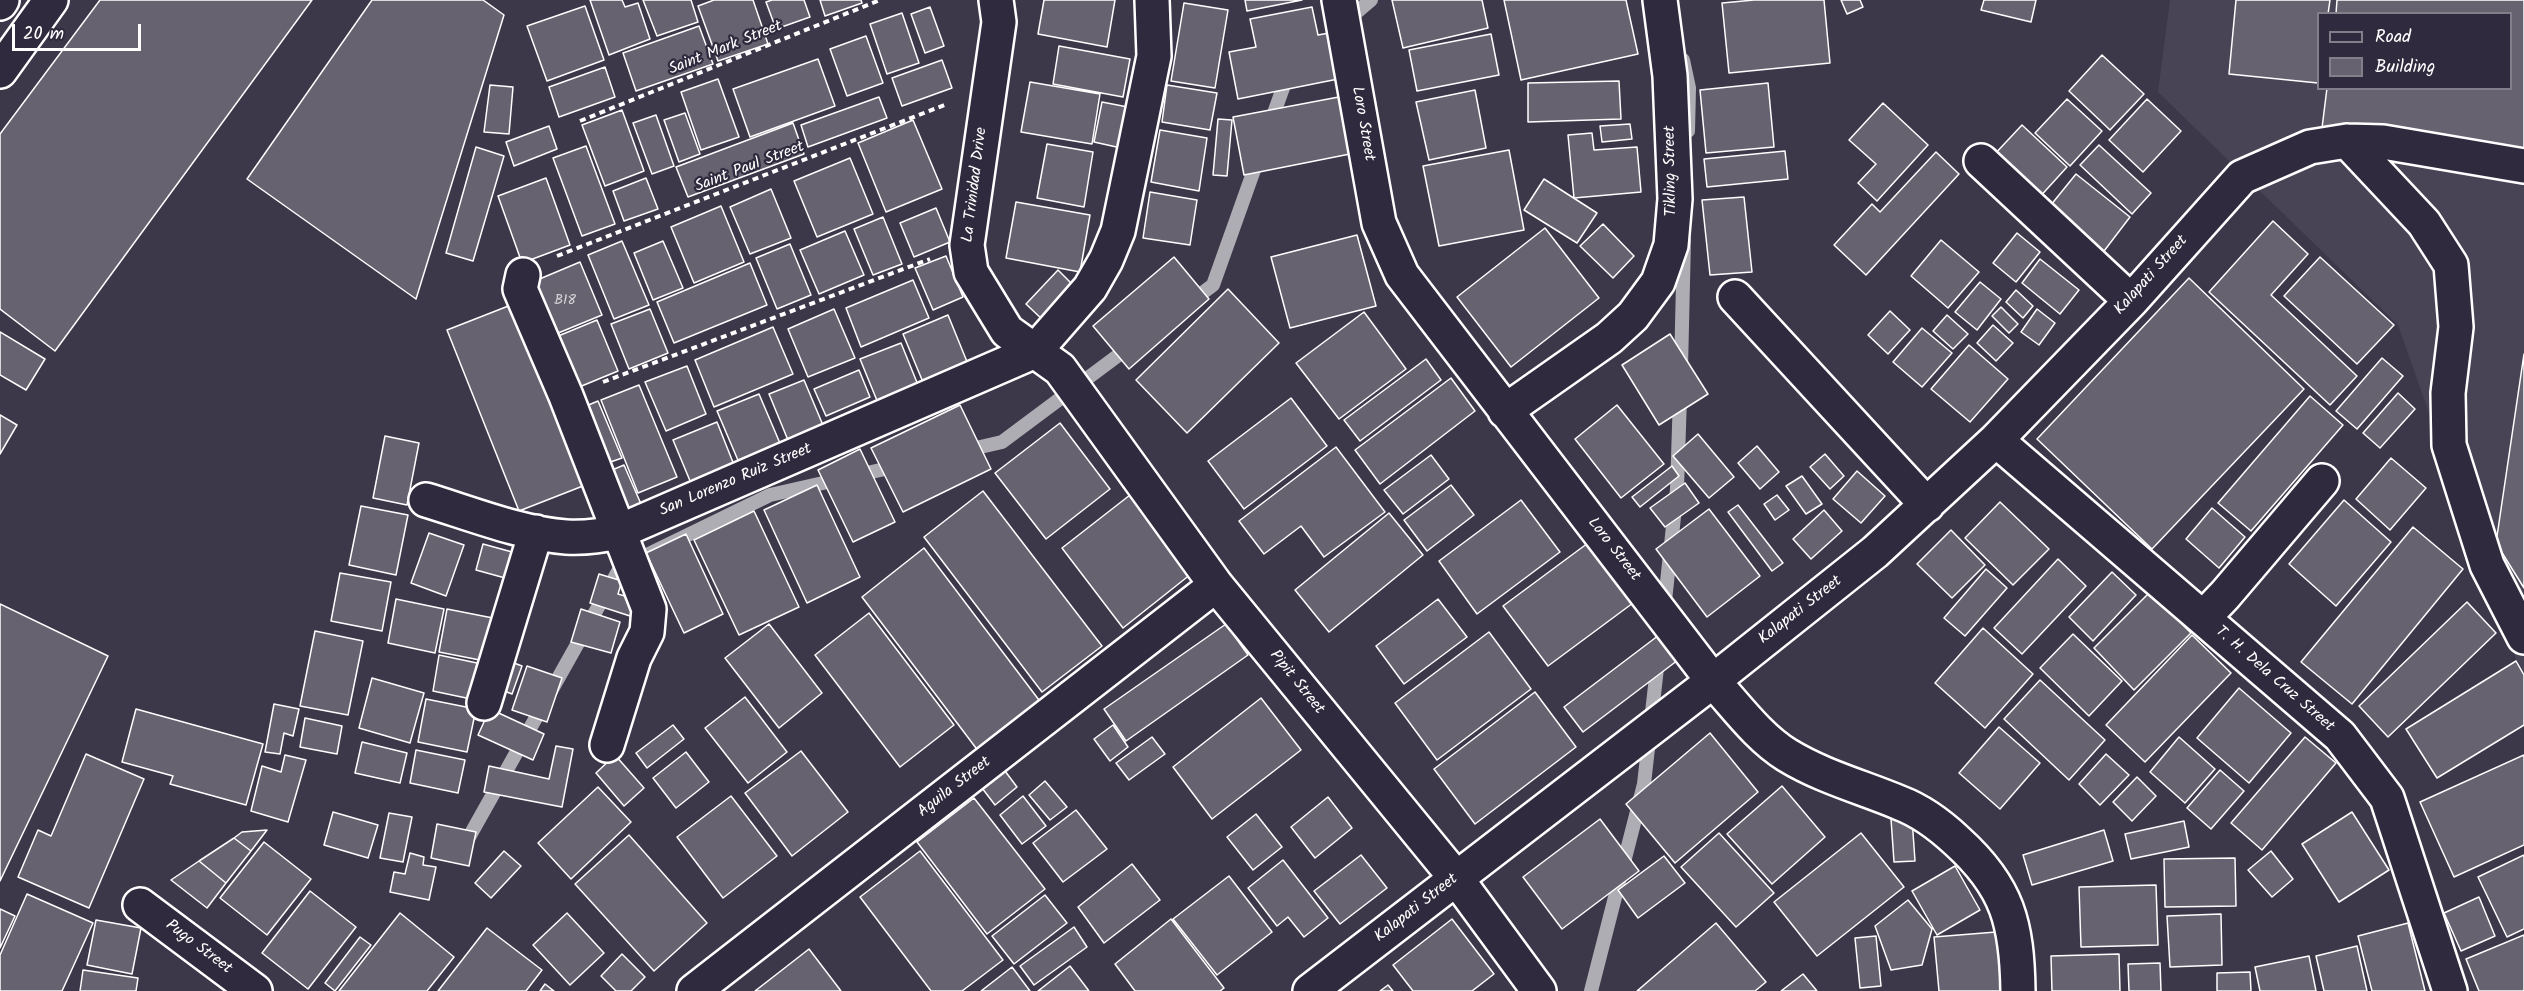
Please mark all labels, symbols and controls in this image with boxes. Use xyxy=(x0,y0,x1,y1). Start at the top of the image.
scale bar xyxy=(15,12,144,50)
legend xyxy=(2317,12,2512,90)
street label: Saint Mark Street xyxy=(666,17,786,81)
text: 20 m xyxy=(23,20,64,49)
text: Road xyxy=(2375,23,2411,52)
text: Building xyxy=(2375,53,2435,82)
street label: Loro Street xyxy=(1346,85,1378,163)
street label: Tikling Street xyxy=(1662,125,1682,217)
street label: La Trinidad Drive xyxy=(959,126,993,244)
street label: Saint Paul Street xyxy=(693,138,807,198)
street label: Kalapati Street xyxy=(2111,232,2193,320)
house number: B18 xyxy=(554,294,576,310)
street label: San Lorenzo Ruiz Street xyxy=(657,440,815,522)
street label: Loro Street xyxy=(1582,514,1644,586)
street label: Kalapati Street xyxy=(1755,572,1847,650)
street label: T. H. Dela Cruz Street xyxy=(2210,623,2338,737)
street label: Pipit Street xyxy=(1264,647,1328,719)
street label: Aguila Street xyxy=(915,754,995,822)
street label: Kalapati Street xyxy=(1371,870,1463,948)
street label: Pugo Street xyxy=(161,917,235,979)

